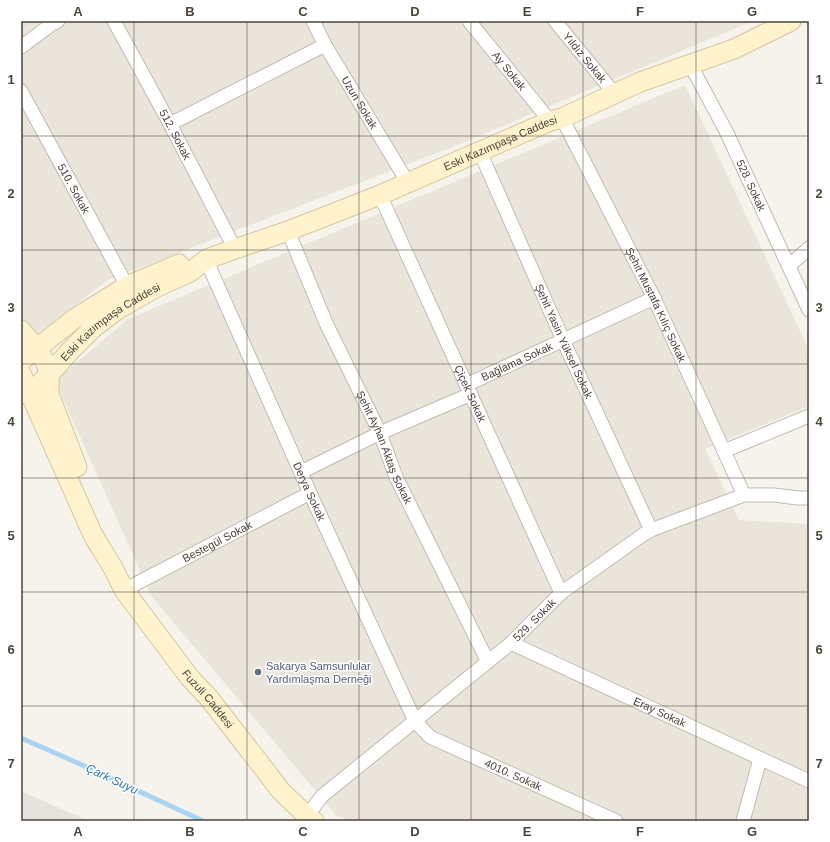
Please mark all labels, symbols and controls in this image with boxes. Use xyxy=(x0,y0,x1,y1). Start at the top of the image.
text: A xyxy=(73,4,83,19)
text: B xyxy=(185,4,195,19)
text: C xyxy=(298,4,308,19)
text: D xyxy=(410,4,420,19)
text: E xyxy=(523,4,532,19)
text: F xyxy=(636,4,644,19)
text: G xyxy=(747,4,757,19)
street label: Yıldız Sokak xyxy=(561,30,609,85)
street label: Ay Sokak xyxy=(490,49,529,93)
text: 1 xyxy=(7,72,15,87)
text: 1 xyxy=(815,72,823,87)
street label: Uzun Sokak xyxy=(339,74,380,132)
street label: 512. Sokak xyxy=(157,107,194,162)
street label: Eski Kazımpaşa Caddesi xyxy=(442,114,558,173)
street label: 528. Sokak xyxy=(734,158,768,213)
street label: 510. Sokak xyxy=(56,161,93,216)
text: 2 xyxy=(7,186,15,201)
text: 2 xyxy=(815,186,823,201)
street label: Şehit Mustafa Kılıç Sokak xyxy=(623,246,689,364)
street label: Eski Kazımpaşa Caddesi xyxy=(58,281,162,363)
street label: Şehit Yasin Yüksel Sokak xyxy=(533,282,595,401)
text: 3 xyxy=(7,300,15,315)
text: 3 xyxy=(815,300,823,315)
street label: Bağlama Sokak xyxy=(479,340,555,383)
street label: Çiçek Sokak xyxy=(452,363,489,424)
street label: Şehit Ayhan Aktaş Sokak xyxy=(354,389,415,506)
text: 4 xyxy=(7,414,15,429)
text: 4 xyxy=(815,414,823,429)
street label: Derya Sokak xyxy=(291,460,328,523)
street label: Bestegül Sokak xyxy=(180,518,254,564)
text: 5 xyxy=(7,528,15,543)
text: 5 xyxy=(815,528,823,543)
street label: 529. Sokak xyxy=(510,596,558,644)
text: 6 xyxy=(7,642,15,657)
text: 6 xyxy=(815,642,823,657)
place label: Sakarya Samsunlular Yardımlaşma Derneği xyxy=(266,660,372,685)
street label: Fuzuli Caddesi xyxy=(180,667,236,730)
marker: Sakarya Samsunlular Yardımlaşma Derneği xyxy=(253,667,263,677)
street label: Eray Sokak xyxy=(632,695,688,729)
text: 7 xyxy=(7,756,15,771)
text: 7 xyxy=(815,756,823,771)
street label: 4010. Sokak xyxy=(483,757,544,793)
water label: Çark Suyu xyxy=(84,761,141,797)
text: A xyxy=(73,824,83,839)
text: B xyxy=(185,824,195,839)
text: C xyxy=(298,824,308,839)
text: D xyxy=(410,824,420,839)
text: E xyxy=(523,824,532,839)
text: F xyxy=(636,824,644,839)
text: G xyxy=(747,824,757,839)

